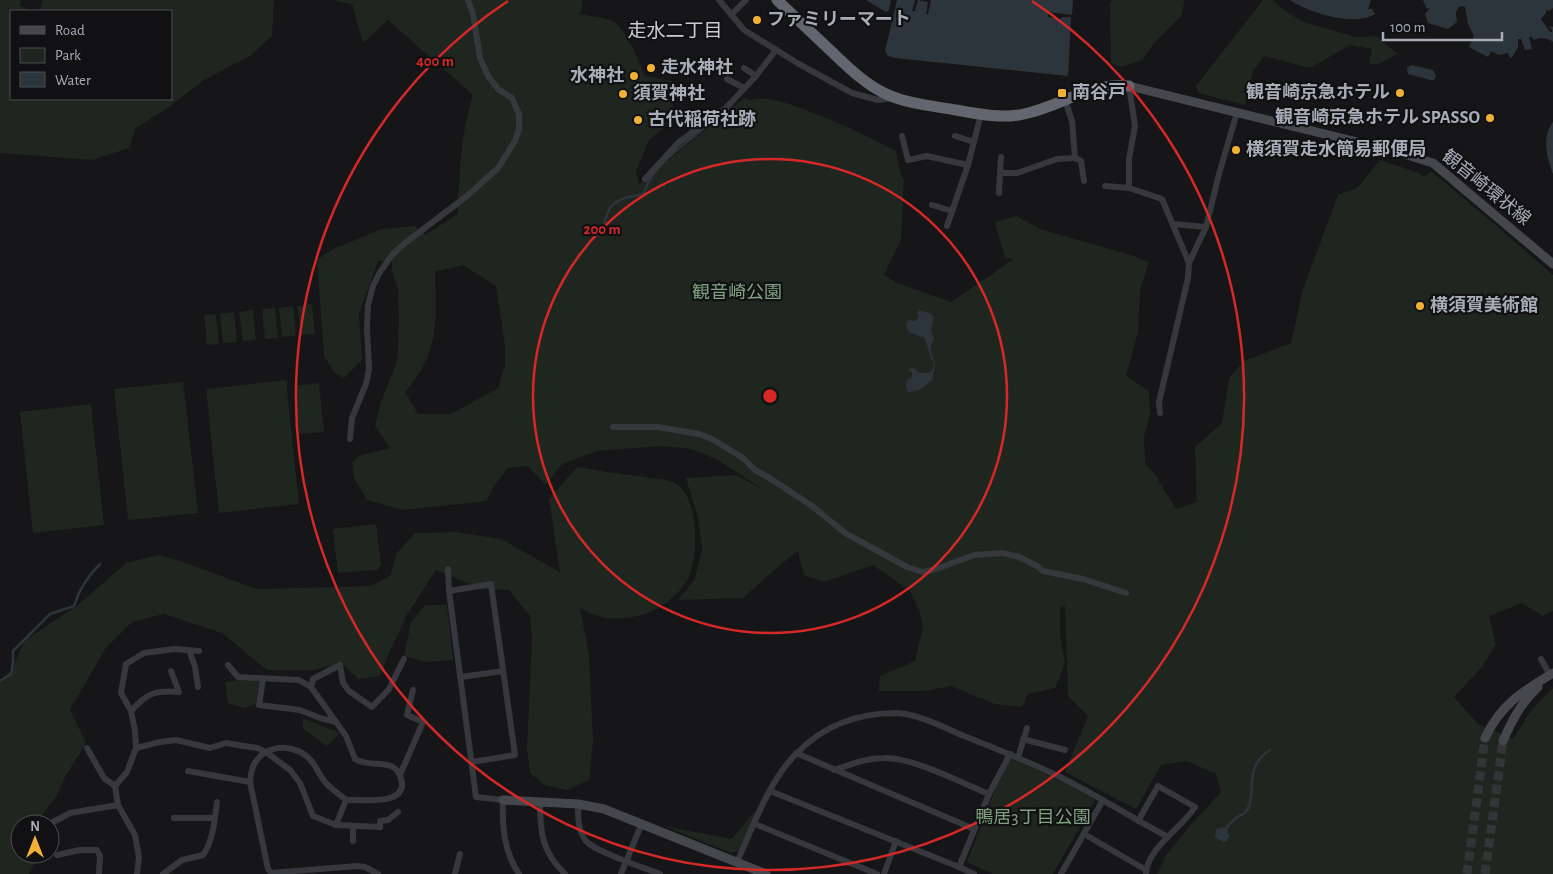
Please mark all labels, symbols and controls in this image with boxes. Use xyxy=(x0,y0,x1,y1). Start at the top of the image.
legend xyxy=(10,10,172,100)
place label: ファミリーマート xyxy=(767,10,911,29)
scale bar xyxy=(1383,10,1502,42)
marker: ファミリーマート xyxy=(751,14,763,26)
district label: 走水二丁目 xyxy=(627,20,723,41)
text: 100 m xyxy=(1390,20,1425,35)
text: Road xyxy=(55,23,85,38)
text: Park xyxy=(55,48,81,63)
text: 400 m xyxy=(416,54,454,69)
place label: 走水神社 xyxy=(661,57,733,77)
marker: 走水神社 xyxy=(645,62,657,74)
place label: 水神社 xyxy=(570,65,624,85)
marker: 水神社 xyxy=(628,70,640,82)
text: Water xyxy=(55,73,91,88)
place label: 南谷戸 xyxy=(1072,82,1126,102)
place label: 観音崎京急ホテル xyxy=(1246,82,1390,102)
place label: 須賀神社 xyxy=(633,83,705,103)
marker: 南谷戸 xyxy=(1056,87,1068,99)
marker: 観音崎京急ホテル xyxy=(1394,87,1406,99)
marker: 須賀神社 xyxy=(617,88,629,100)
place label: 観音崎京急ホテル SPASSO xyxy=(1275,107,1480,127)
place label: 古代稲荷社跡 xyxy=(648,109,756,129)
marker: 観音崎京急ホテル SPASSO xyxy=(1484,112,1496,124)
marker: 古代稲荷社跡 xyxy=(632,114,644,126)
place label: 横須賀走水簡易郵便局 xyxy=(1246,139,1426,159)
marker: 横須賀走水簡易郵便局 xyxy=(1230,144,1242,156)
street label: 観音崎環状線 xyxy=(1438,145,1535,229)
text: 200 m xyxy=(583,222,621,237)
park label: 観音崎公園 xyxy=(692,283,782,302)
place label: 横須賀美術館 xyxy=(1430,295,1538,315)
marker: 横須賀美術館 xyxy=(1414,300,1426,312)
centre of rings xyxy=(761,387,779,405)
park label: 鴨居3丁目公園 xyxy=(975,807,1091,827)
north arrow xyxy=(10,814,60,864)
text: N xyxy=(30,820,40,834)

